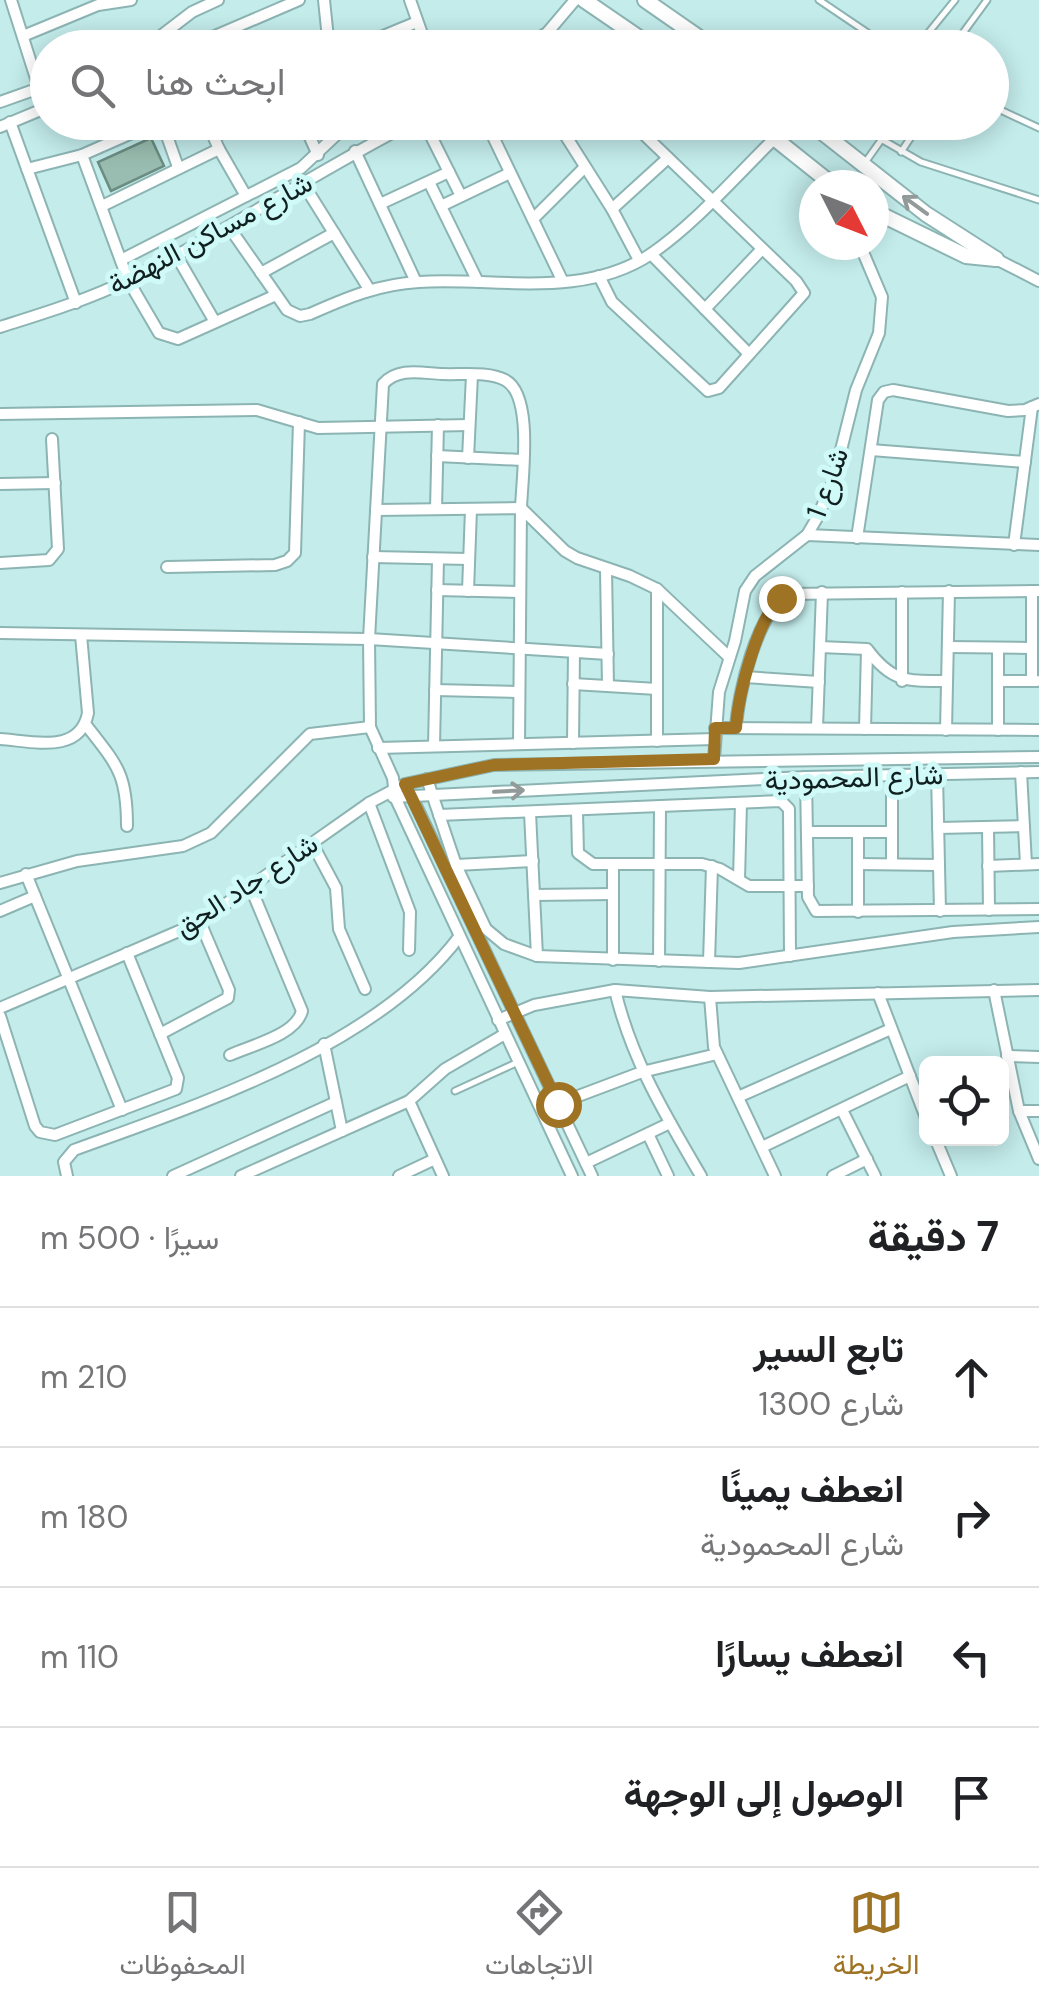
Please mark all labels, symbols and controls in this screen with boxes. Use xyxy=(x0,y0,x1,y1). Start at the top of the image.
search box xyxy=(30,30,1009,140)
text: ابحث هنا xyxy=(145,57,286,107)
icon: search xyxy=(65,58,120,113)
street label: شارع مساكن النهضة xyxy=(102,164,319,303)
north arrow xyxy=(799,170,889,260)
one-way arrow xyxy=(902,195,929,216)
street label: شارع 1 xyxy=(798,443,857,524)
route end xyxy=(759,576,805,622)
street label: شارع المحمودية xyxy=(764,756,944,799)
one-way arrow xyxy=(492,781,524,800)
street label: شارع جاد الحق xyxy=(168,825,325,945)
map controls xyxy=(919,1056,1009,1146)
button: locate xyxy=(919,1056,1009,1146)
route start xyxy=(536,1082,582,1128)
text: 7 دقيقة xyxy=(868,1209,999,1264)
text: سيرًا · 500 m xyxy=(40,1217,219,1259)
text: تابع السير xyxy=(753,1324,904,1374)
icon: ahead xyxy=(944,1350,999,1405)
text: 210 m xyxy=(40,1356,127,1398)
text: شارع 1300 xyxy=(758,1383,904,1425)
text: انعطف يمينًا xyxy=(720,1464,904,1514)
icon: right xyxy=(944,1490,999,1545)
text: 180 m xyxy=(40,1496,128,1538)
text: شارع المحمودية xyxy=(700,1523,904,1565)
text: انعطف يسارًا xyxy=(715,1629,904,1679)
icon: left xyxy=(944,1630,999,1685)
text: 110 m xyxy=(40,1636,119,1678)
text: الوصول إلى الوجهة xyxy=(623,1769,904,1819)
icon: arrive xyxy=(944,1770,999,1825)
tab: المحفوظات xyxy=(120,1885,246,1989)
tab: الاتجاهات xyxy=(485,1885,594,1989)
tab: الخريطة xyxy=(833,1885,919,1989)

